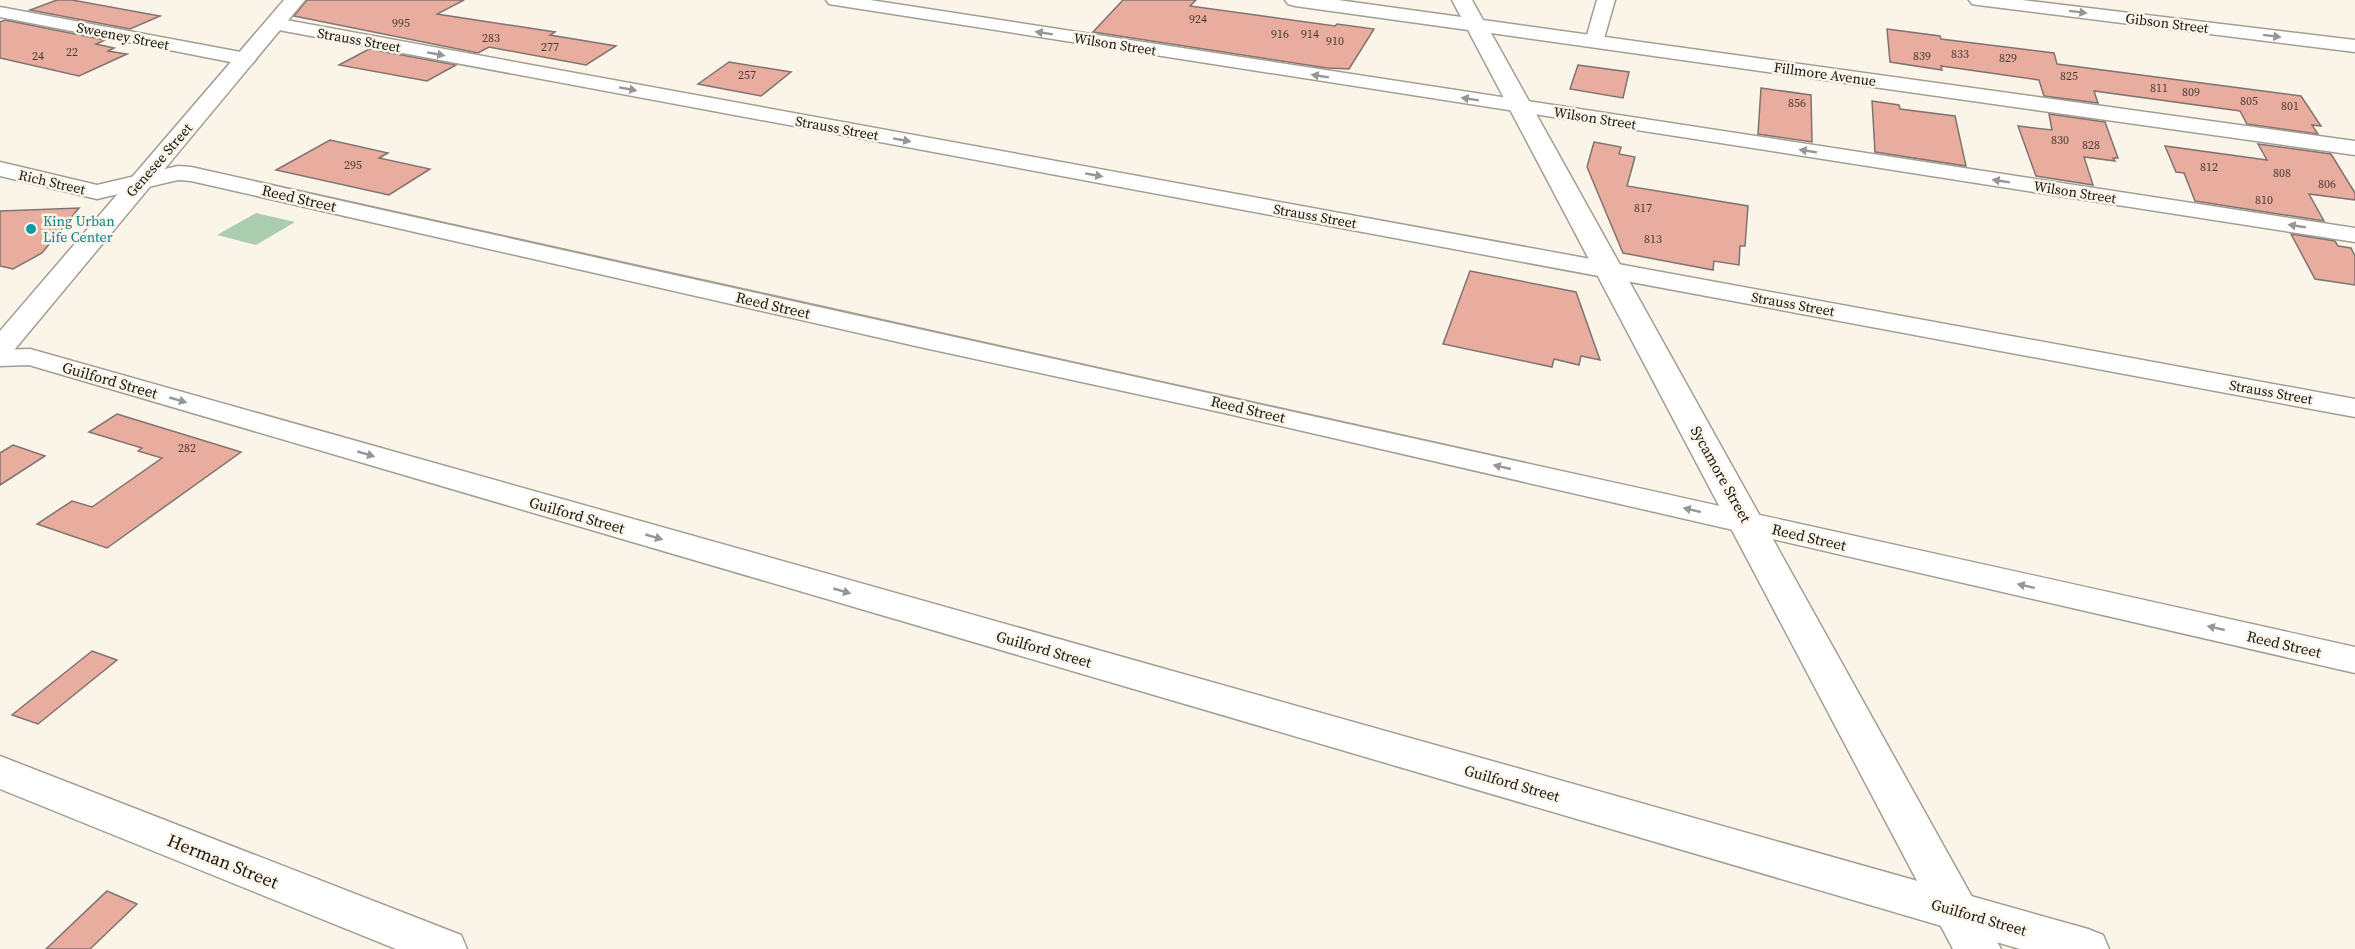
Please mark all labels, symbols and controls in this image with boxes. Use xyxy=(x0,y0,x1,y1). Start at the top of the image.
one-way arrow xyxy=(2069,7,2088,17)
street label: Gibson Street xyxy=(2124,8,2210,38)
house number: 924 xyxy=(1189,11,1207,27)
house number: 995 xyxy=(392,15,410,31)
street label: Sweeney Street xyxy=(75,17,171,55)
street label: Strauss Street xyxy=(316,23,403,57)
house number: 916 xyxy=(1271,26,1289,42)
house number: 914 xyxy=(1301,26,1319,42)
one-way arrow xyxy=(1035,28,1054,37)
street label: Wilson Street xyxy=(1072,28,1158,60)
house number: 283 xyxy=(482,30,500,46)
one-way arrow xyxy=(2262,31,2281,41)
house number: 910 xyxy=(1326,33,1344,49)
house number: 277 xyxy=(541,39,559,55)
house number: 22 xyxy=(66,44,78,60)
house number: 833 xyxy=(1951,46,1969,62)
house number: 24 xyxy=(32,48,44,64)
house number: 839 xyxy=(1913,48,1931,64)
one-way arrow xyxy=(427,50,446,59)
house number: 829 xyxy=(1999,50,2017,66)
street label: Fillmore Avenue xyxy=(1773,57,1877,91)
house number: 257 xyxy=(738,67,756,83)
house number: 825 xyxy=(2060,68,2078,84)
one-way arrow xyxy=(1311,71,1330,80)
house number: 811 xyxy=(2150,80,2168,96)
house number: 809 xyxy=(2182,84,2200,100)
one-way arrow xyxy=(618,85,637,94)
house number: 805 xyxy=(2240,93,2258,109)
one-way arrow xyxy=(1460,94,1479,103)
house number: 856 xyxy=(1788,95,1806,111)
house number: 801 xyxy=(2281,98,2299,114)
street label: Wilson Street xyxy=(1552,102,1638,134)
street label: Strauss Street xyxy=(794,111,881,145)
street label: Genesee Street xyxy=(121,118,197,201)
house number: 830 xyxy=(2051,132,2069,148)
one-way arrow xyxy=(893,136,912,145)
house number: 828 xyxy=(2082,137,2100,153)
one-way arrow xyxy=(1798,146,1817,155)
house number: 295 xyxy=(344,157,362,173)
house number: 812 xyxy=(2200,159,2218,175)
street label: Rich Street xyxy=(17,165,88,199)
house number: 808 xyxy=(2273,165,2291,181)
one-way arrow xyxy=(1084,171,1103,180)
one-way arrow xyxy=(1991,176,2010,185)
street label: Wilson Street xyxy=(2032,176,2118,208)
house number: 806 xyxy=(2318,176,2336,192)
street label: Reed Street xyxy=(260,179,338,217)
house number: 810 xyxy=(2255,192,2273,208)
street label: Strauss Street xyxy=(1272,199,1359,233)
house number: 817 xyxy=(1634,200,1652,216)
place label: King Urban Life Center xyxy=(43,211,115,247)
marker: King Urban Life Center xyxy=(24,222,38,236)
one-way arrow xyxy=(2288,222,2307,231)
house number: 813 xyxy=(1644,231,1662,247)
street label: Reed Street xyxy=(734,286,812,324)
street label: Strauss Street xyxy=(1750,287,1837,321)
street label: Guilford Street xyxy=(60,356,160,404)
street label: Strauss Street xyxy=(2228,375,2315,409)
street label: Reed Street xyxy=(1209,390,1287,428)
one-way arrow xyxy=(170,396,188,405)
street label: Sycamore Street xyxy=(1686,422,1756,526)
house number: 282 xyxy=(178,440,196,456)
one-way arrow xyxy=(357,450,375,459)
one-way arrow xyxy=(1493,461,1511,471)
street label: Guilford Street xyxy=(527,491,627,539)
one-way arrow xyxy=(1683,504,1702,514)
street label: Reed Street xyxy=(1770,518,1848,556)
one-way arrow xyxy=(645,533,663,542)
one-way arrow xyxy=(2017,580,2035,590)
one-way arrow xyxy=(833,587,851,596)
one-way arrow xyxy=(2207,623,2225,633)
street label: Guilford Street xyxy=(994,625,1094,673)
street label: Reed Street xyxy=(2245,625,2323,663)
street label: Guilford Street xyxy=(1462,759,1562,807)
street label: Herman Street xyxy=(164,827,282,895)
street label: Guilford Street xyxy=(1929,893,2029,941)

